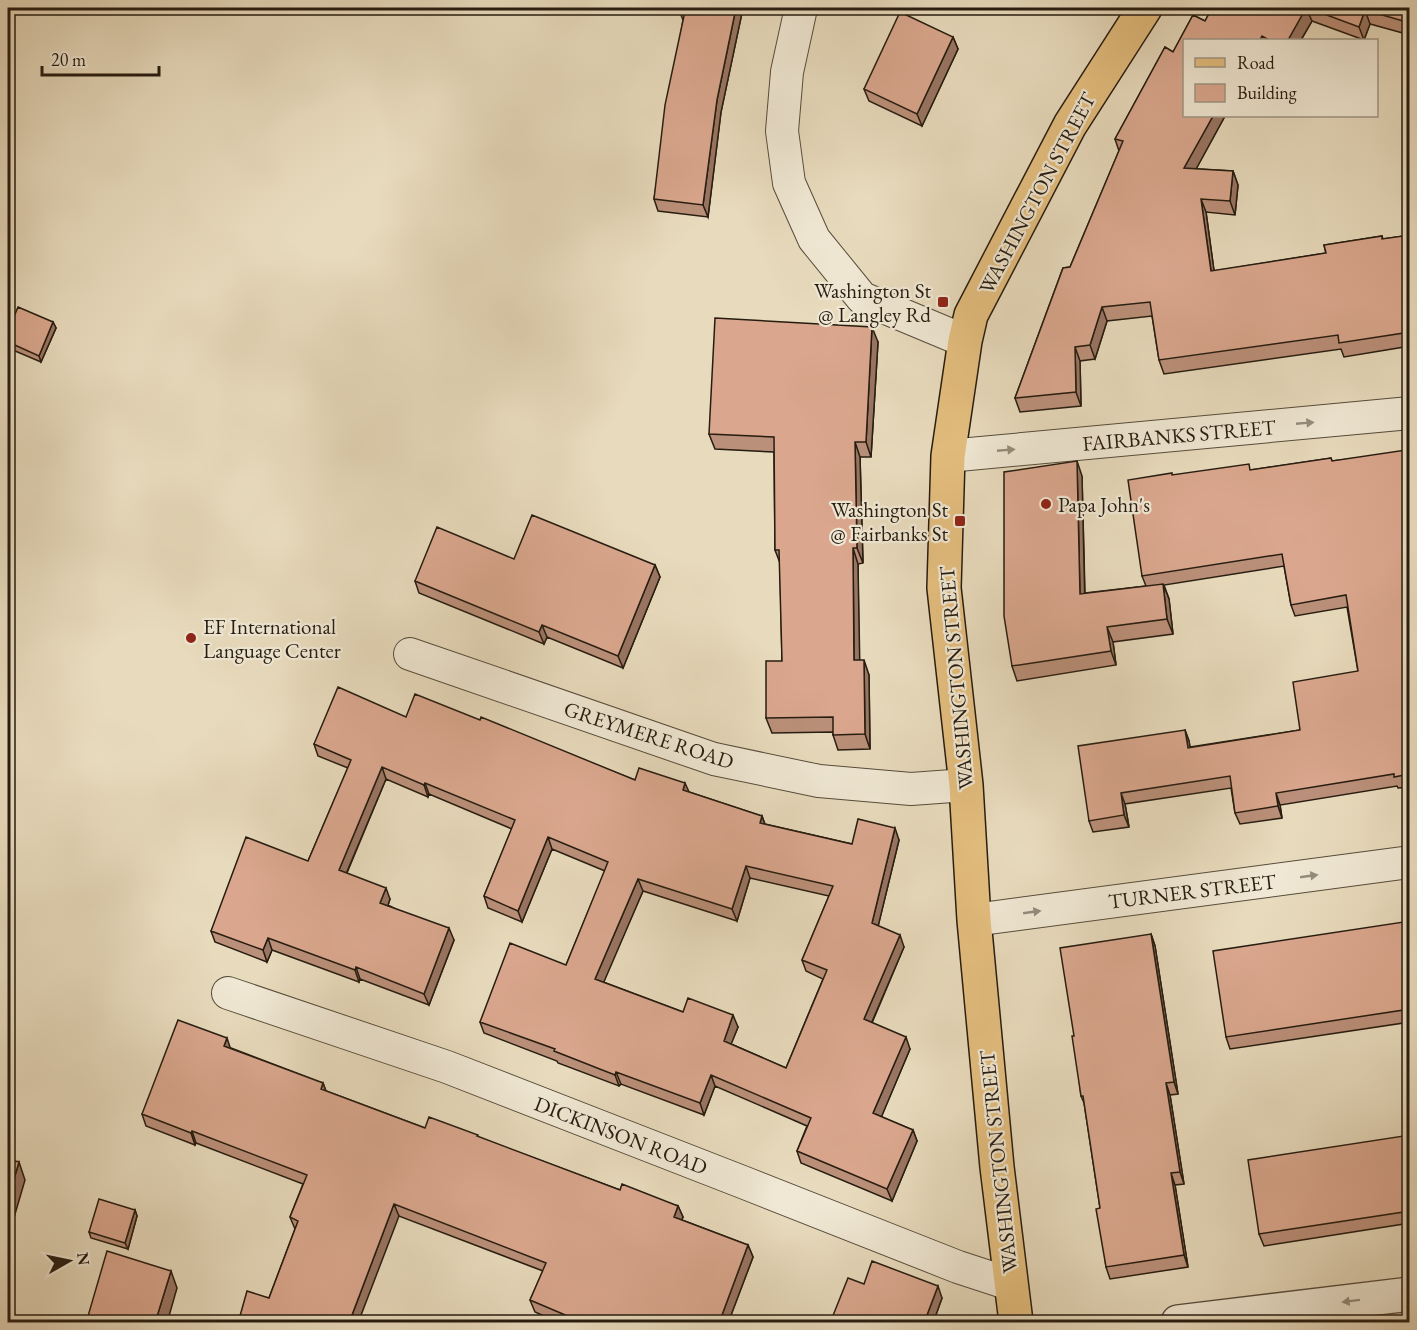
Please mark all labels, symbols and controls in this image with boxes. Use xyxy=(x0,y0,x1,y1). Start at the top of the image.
scale bar xyxy=(42,39,159,77)
legend xyxy=(1183,39,1378,117)
text: 20 m xyxy=(51,48,86,71)
text: Road xyxy=(1237,51,1276,74)
text: Building xyxy=(1237,81,1297,104)
street label: WASHINGTON STREET xyxy=(973,87,1102,298)
place label: Washington St @ Langley Rd xyxy=(814,277,931,328)
marker: Washington St @ Langley Rd xyxy=(936,295,950,309)
street label: FAIRBANKS STREET xyxy=(1081,413,1278,457)
one-way arrow xyxy=(1296,418,1315,428)
one-way arrow xyxy=(997,446,1016,455)
place label: Papa John's xyxy=(1058,491,1150,518)
place label: Washington St @ Fairbanks St xyxy=(830,496,948,547)
marker: Papa John's xyxy=(1039,497,1053,511)
marker: Washington St @ Fairbanks St xyxy=(953,514,967,528)
street label: WASHINGTON STREET xyxy=(933,564,979,791)
place label: EF International Language Center xyxy=(203,613,341,664)
marker: EF International Language Center xyxy=(184,631,198,645)
street label: GREYMERE ROAD xyxy=(561,695,737,775)
street label: TURNER STREET xyxy=(1107,867,1278,915)
one-way arrow xyxy=(1299,871,1318,881)
one-way arrow xyxy=(1023,908,1042,917)
street label: WASHINGTON STREET xyxy=(973,1048,1023,1275)
street label: DICKINSON ROAD xyxy=(531,1090,712,1181)
north arrow xyxy=(39,1231,99,1291)
text: N xyxy=(72,1251,95,1267)
one-way arrow xyxy=(1342,1297,1361,1306)

